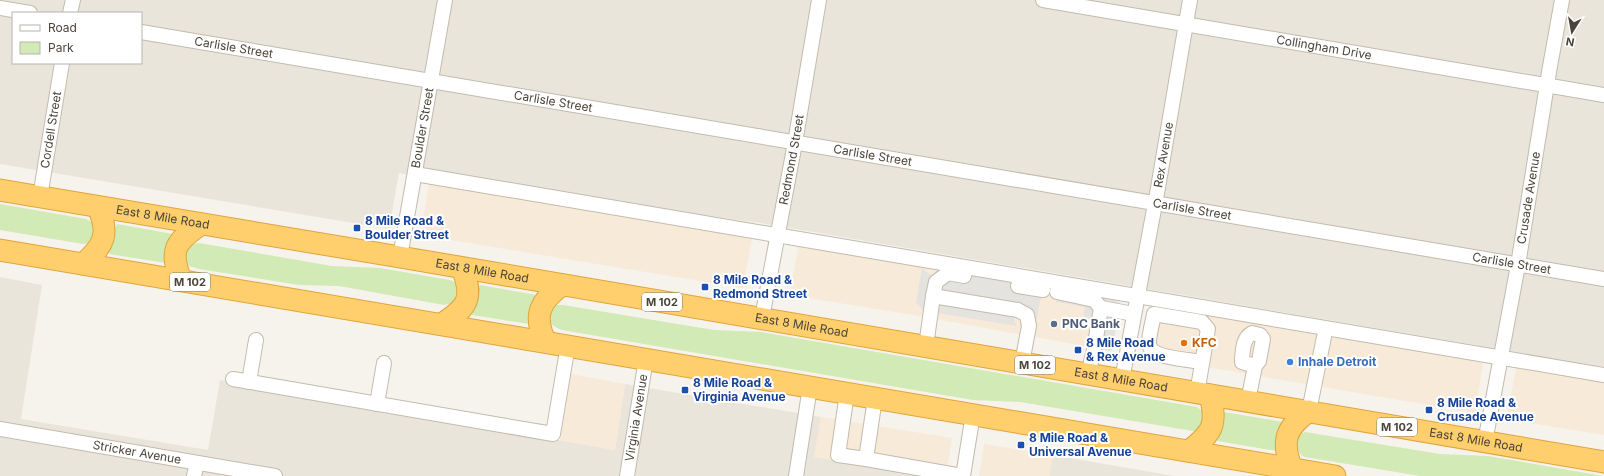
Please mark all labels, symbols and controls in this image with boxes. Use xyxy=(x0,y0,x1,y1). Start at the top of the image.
legend xyxy=(12,12,142,64)
north arrow xyxy=(1552,12,1592,52)
text: Road xyxy=(48,20,77,35)
street label: Collingham Drive xyxy=(1275,32,1373,63)
street label: Carlisle Street xyxy=(193,33,274,61)
text: N xyxy=(1565,34,1576,49)
text: Park xyxy=(48,40,74,55)
street label: Boulder Street xyxy=(408,87,437,169)
street label: Carlisle Street xyxy=(513,87,594,115)
street label: Cordell Street xyxy=(37,90,64,169)
street label: Redmond Street xyxy=(776,113,807,206)
street label: Rex Avenue xyxy=(1150,121,1176,189)
street label: Carlisle Street xyxy=(832,141,913,169)
street label: Crusade Avenue xyxy=(1513,151,1543,245)
street label: Carlisle Street xyxy=(1152,195,1233,223)
street label: East 8 Mile Road xyxy=(115,202,211,232)
place label: 8 Mile Road & Boulder Street xyxy=(365,213,450,242)
marker: 8 Mile Road & Boulder Street xyxy=(352,223,362,233)
street label: Carlisle Street xyxy=(1471,249,1552,277)
street label: East 8 Mile Road xyxy=(435,255,530,286)
place label: 8 Mile Road & Redmond Street xyxy=(713,272,808,301)
road number: M 102 xyxy=(170,273,210,291)
marker: 8 Mile Road & Redmond Street xyxy=(700,282,710,292)
road number: M 102 xyxy=(642,293,682,311)
street label: East 8 Mile Road xyxy=(754,310,850,340)
place label: PNC Bank xyxy=(1062,316,1120,331)
marker: PNC Bank xyxy=(1049,319,1059,329)
place label: 8 Mile Road & Rex Avenue xyxy=(1086,335,1166,364)
place label: KFC xyxy=(1192,335,1217,350)
marker: KFC xyxy=(1179,338,1189,348)
marker: 8 Mile Road & Rex Avenue xyxy=(1073,345,1083,355)
place label: Inhale Detroit xyxy=(1298,354,1377,369)
road number: M 102 xyxy=(1015,356,1055,374)
marker: Inhale Detroit xyxy=(1285,357,1295,367)
street label: East 8 Mile Road xyxy=(1073,364,1169,395)
street label: Virginia Avenue xyxy=(622,373,650,462)
place label: 8 Mile Road & Virginia Avenue xyxy=(693,375,786,404)
marker: 8 Mile Road & Virginia Avenue xyxy=(680,385,690,395)
place label: 8 Mile Road & Crusade Avenue xyxy=(1437,395,1534,424)
marker: 8 Mile Road & Crusade Avenue xyxy=(1424,405,1434,415)
road number: M 102 xyxy=(1377,418,1417,436)
street label: East 8 Mile Road xyxy=(1428,424,1524,455)
place label: 8 Mile Road & Universal Avenue xyxy=(1029,430,1132,459)
street label: Stricker Avenue xyxy=(92,437,182,467)
marker: 8 Mile Road & Universal Avenue xyxy=(1016,440,1026,450)

